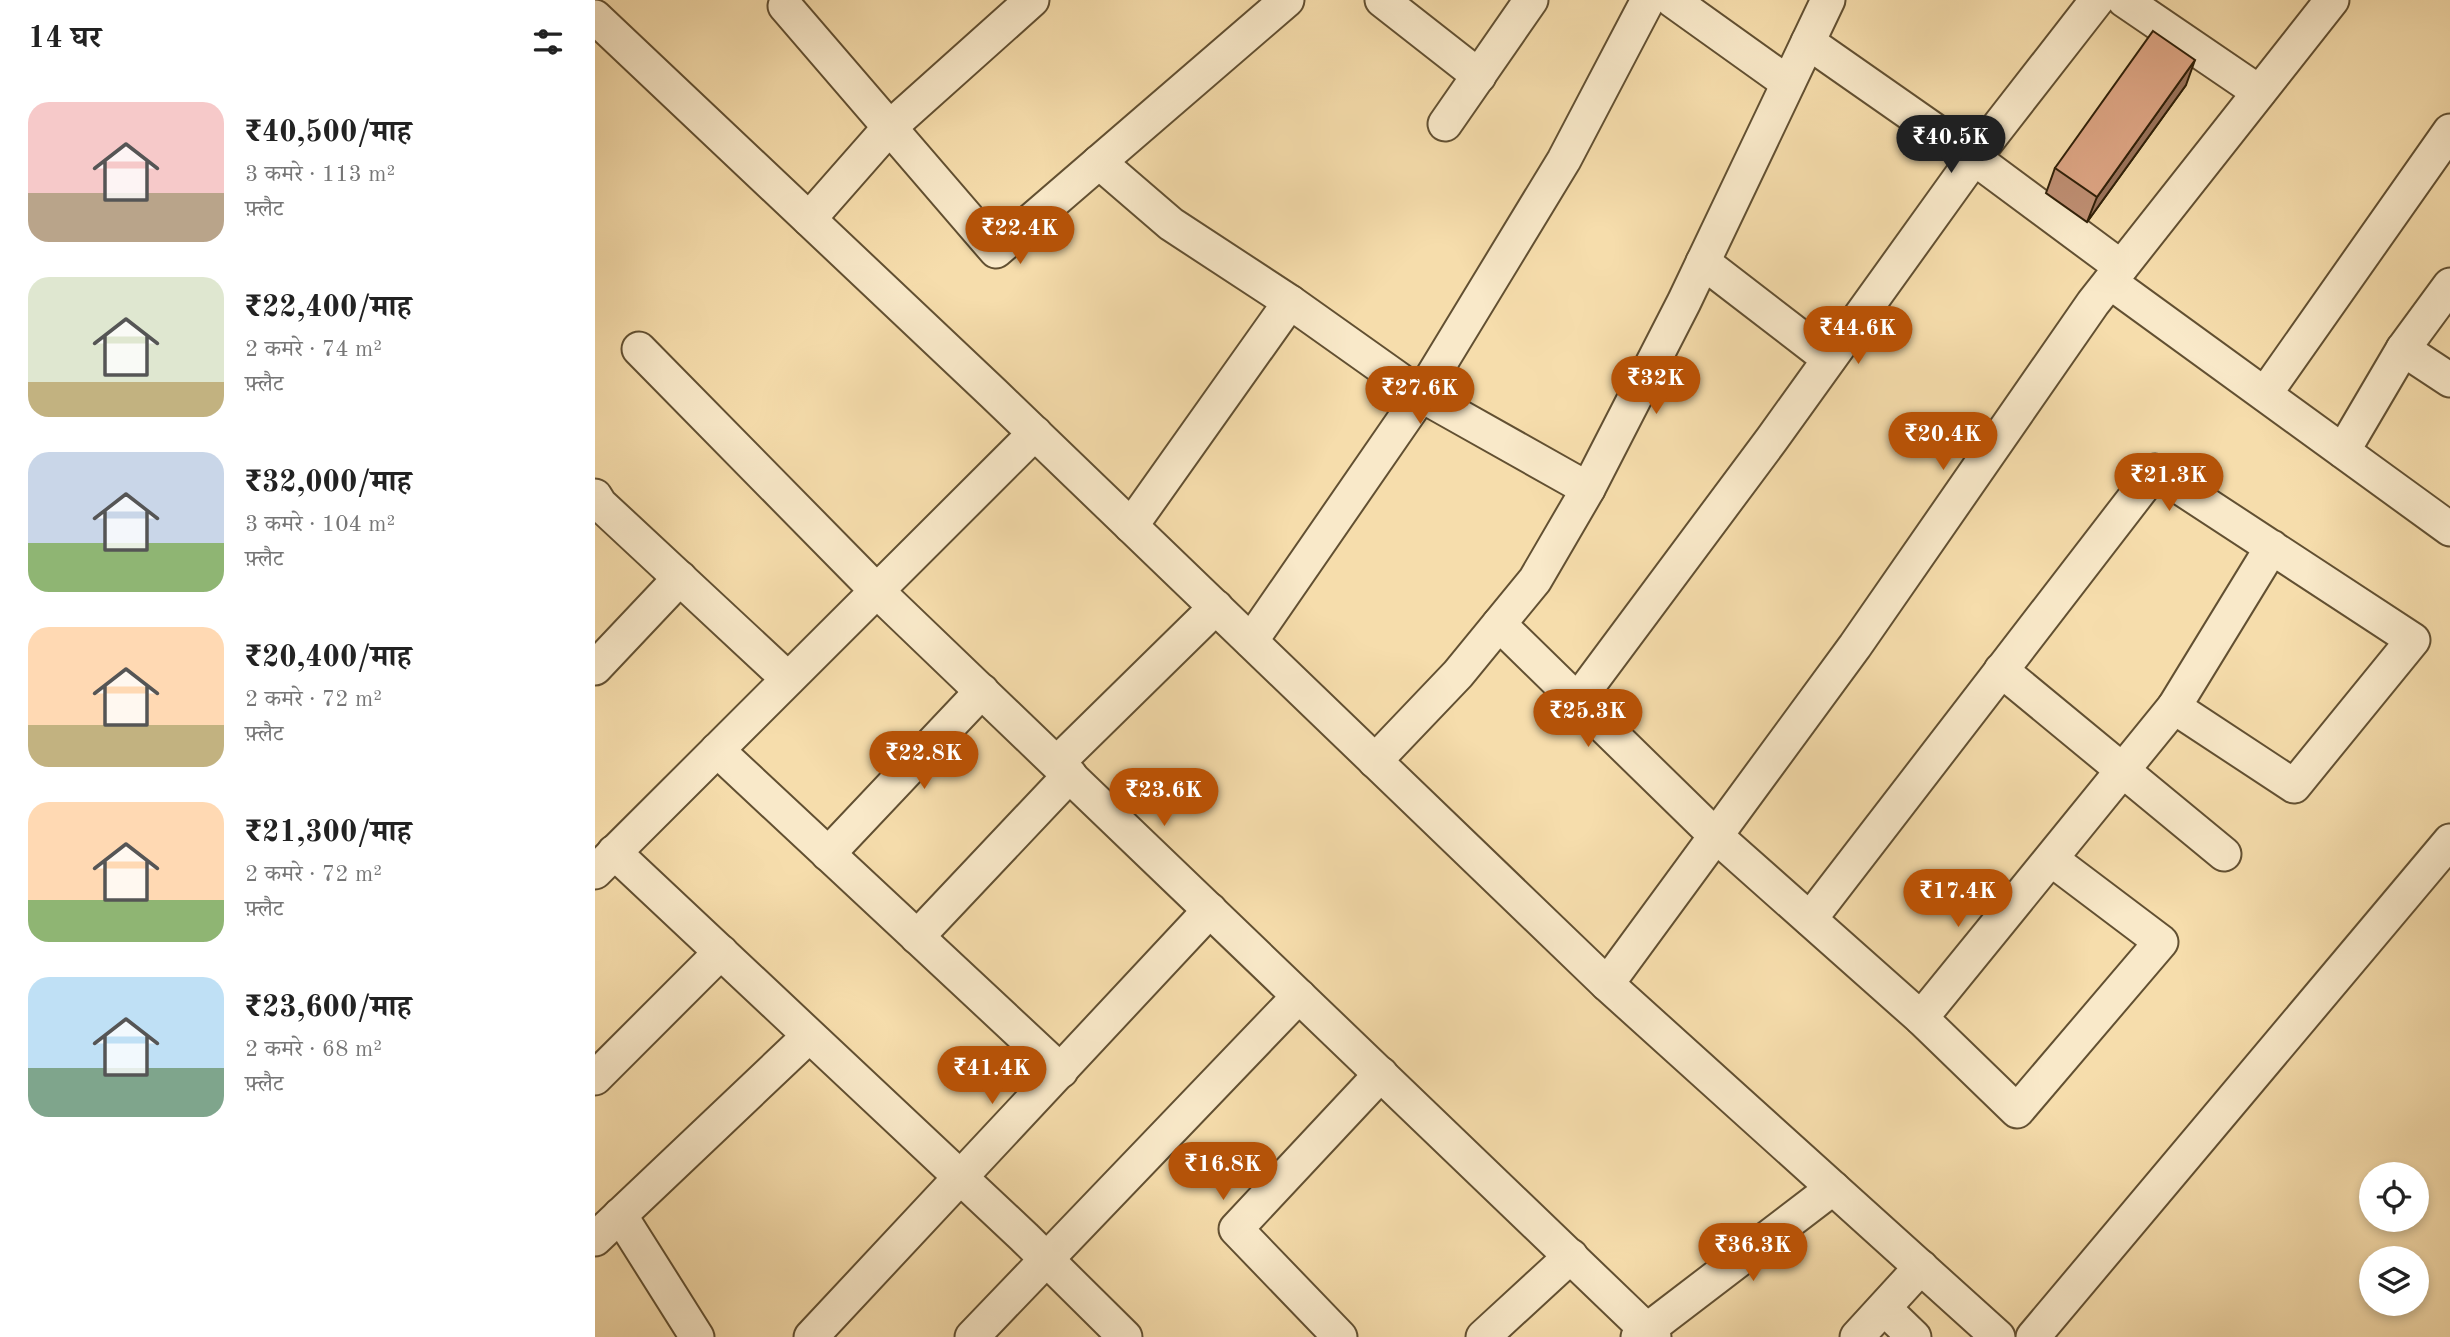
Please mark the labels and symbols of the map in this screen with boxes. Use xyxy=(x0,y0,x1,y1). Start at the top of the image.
pin: ₹40.5K xyxy=(1894,116,2008,175)
pin: ₹22.4K xyxy=(963,206,1077,266)
pin: ₹44.6K xyxy=(1801,306,1915,366)
pin: ₹32K xyxy=(1615,356,1697,416)
pin: ₹27.6K xyxy=(1363,366,1477,426)
pin: ₹20.4K xyxy=(1886,412,2000,472)
pin: ₹21.3K xyxy=(2112,454,2226,513)
pin: ₹25.3K xyxy=(1531,690,1645,749)
pin: ₹22.8K xyxy=(867,732,981,791)
pin: ₹23.6K xyxy=(1107,768,1221,828)
pin: ₹17.4K xyxy=(1901,870,2015,929)
pin: ₹41.4K xyxy=(935,1046,1049,1106)
pin: ₹16.8K xyxy=(1166,1142,1280,1202)
pin: ₹36.3K xyxy=(1696,1224,1810,1283)

